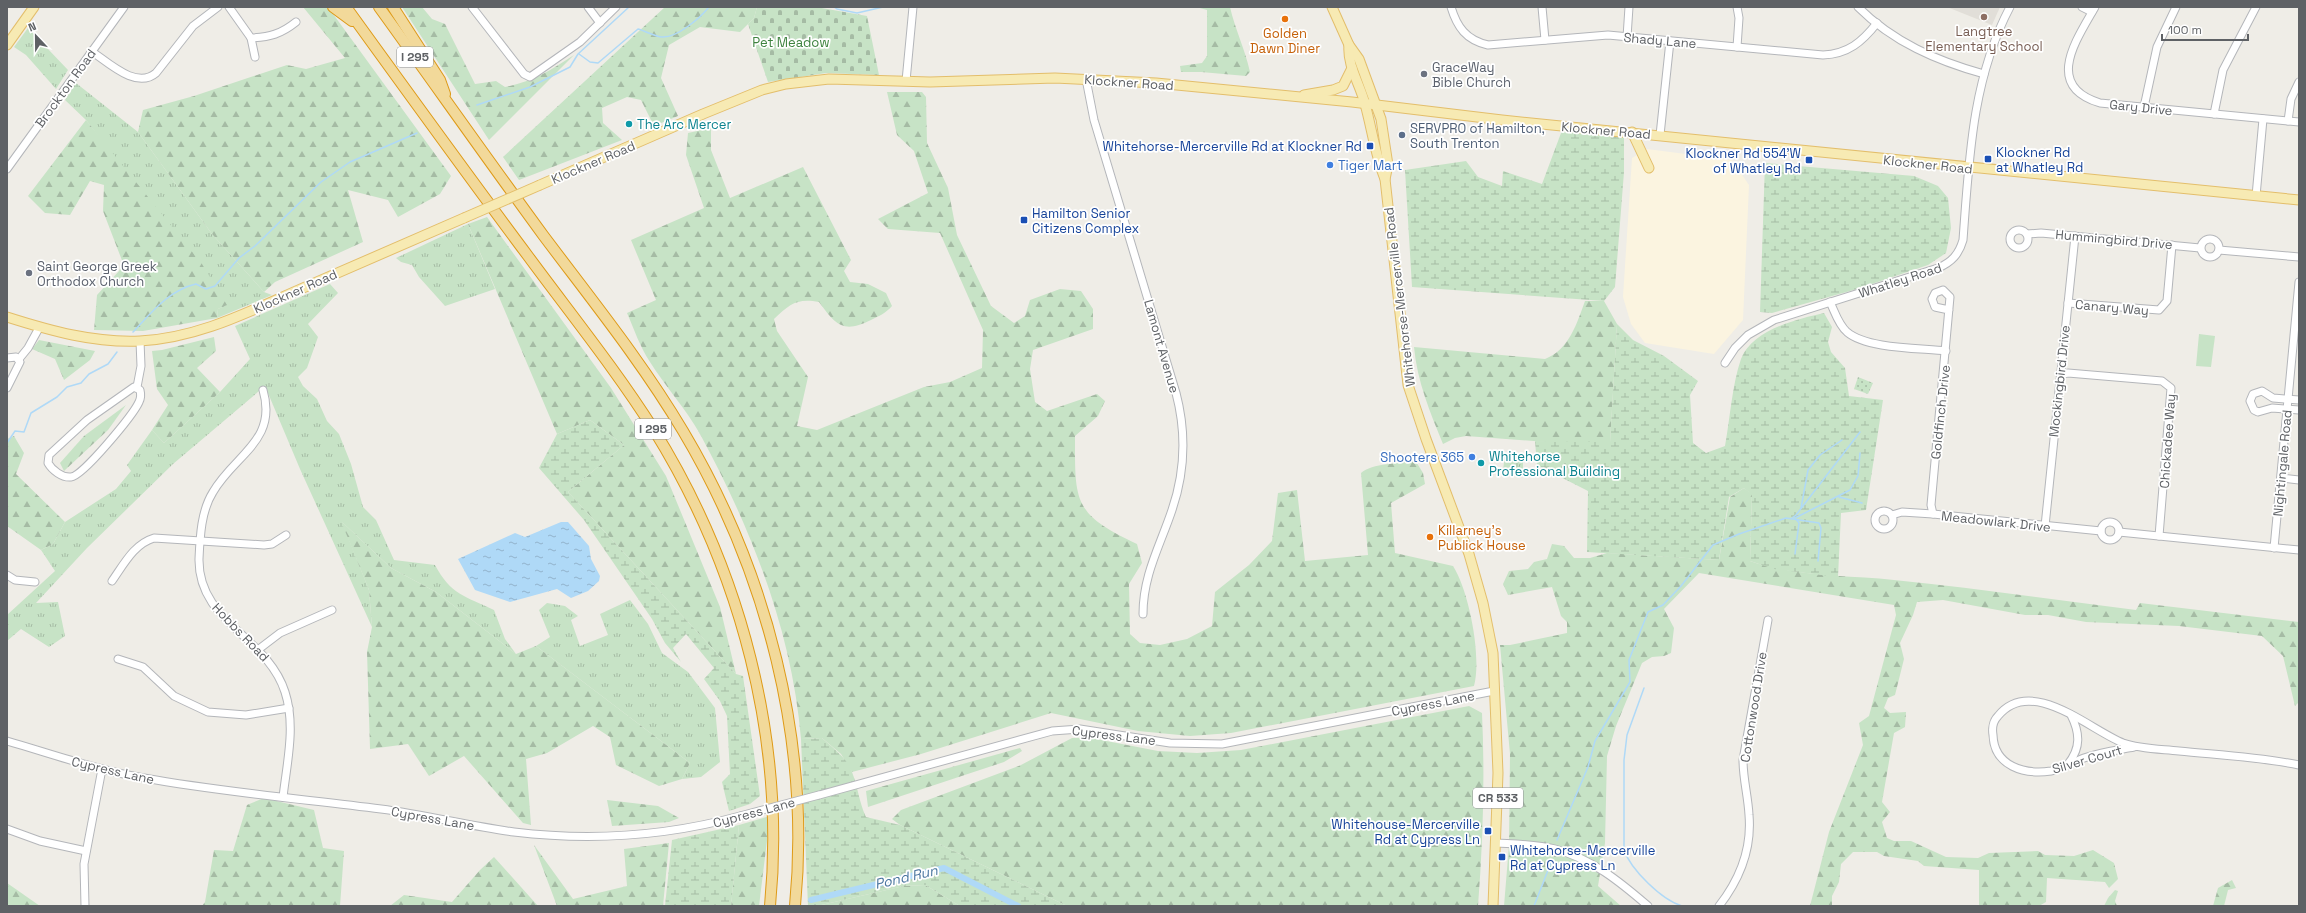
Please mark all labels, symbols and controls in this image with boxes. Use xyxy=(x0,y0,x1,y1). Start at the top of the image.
marker: Langtree Elementary School xyxy=(1979,12,1989,22)
marker: Golden Dawn Diner xyxy=(1280,14,1290,24)
north arrow xyxy=(16,16,56,56)
scale bar xyxy=(2162,16,2248,42)
text: N xyxy=(26,19,38,35)
text: 100 m xyxy=(2168,22,2202,38)
place label: Langtree Elementary School xyxy=(1925,23,2043,55)
place label: Golden Dawn Diner xyxy=(1250,25,1320,57)
street label: Shady Lane xyxy=(1623,29,1697,52)
park label: Pet Meadow xyxy=(752,34,830,51)
street label: Brockton Road xyxy=(31,46,100,131)
road number: I 295 xyxy=(397,47,433,67)
place label: GraceWay Bible Church xyxy=(1432,59,1511,91)
marker: GraceWay Bible Church xyxy=(1419,69,1429,79)
street label: Klockner Road xyxy=(1084,71,1174,94)
street label: Gary Drive xyxy=(2109,96,2173,119)
place label: The Arc Mercer xyxy=(637,116,732,133)
street label: Klockner Road xyxy=(1561,118,1651,143)
marker: The Arc Mercer xyxy=(624,119,634,129)
place label: SERVPRO of Hamilton, South Trenton xyxy=(1410,120,1545,152)
marker: SERVPRO of Hamilton, South Trenton xyxy=(1397,130,1407,140)
street label: Klockner Road xyxy=(549,137,638,188)
place label: Whitehorse-Mercerville Rd at Klockner Rd xyxy=(1103,138,1362,155)
marker: Whitehorse-Mercerville Rd at Klockner Rd xyxy=(1365,141,1375,151)
place label: Klockner Rd at Whatley Rd xyxy=(1996,144,2083,176)
place label: Klockner Rd 554'W of Whatley Rd xyxy=(1685,145,1801,177)
street label: Klockner Road xyxy=(1882,151,1973,178)
marker: Klockner Rd at Whatley Rd xyxy=(1983,154,1993,164)
marker: Klockner Rd 554'W of Whatley Rd xyxy=(1804,155,1814,165)
place label: Tiger Mart xyxy=(1338,157,1403,174)
marker: Tiger Mart xyxy=(1325,160,1335,170)
place label: Hamilton Senior Citizens Complex xyxy=(1032,205,1139,237)
street label: Whitehorse-Mercerville Road xyxy=(1380,206,1419,388)
marker: Hamilton Senior Citizens Complex xyxy=(1019,215,1029,225)
street label: Hummingbird Drive xyxy=(2055,226,2173,253)
place label: Saint George Greek Orthodox Church xyxy=(37,258,157,290)
street label: Whatley Road xyxy=(1856,259,1944,302)
street label: Klockner Road xyxy=(251,265,340,317)
marker: Saint George Greek Orthodox Church xyxy=(24,268,34,278)
street label: Canary Way xyxy=(2074,296,2150,319)
street label: Lamont Avenue xyxy=(1140,297,1183,395)
street label: Mockingbird Drive xyxy=(2045,324,2074,438)
street label: Goldfinch Drive xyxy=(1927,364,1954,460)
street label: Chickadee Way xyxy=(2156,393,2179,489)
street label: Nightingale Road xyxy=(2269,409,2296,517)
road number: I 295 xyxy=(635,419,671,439)
place label: Whitehorse Professional Building xyxy=(1489,448,1620,480)
place label: Shooters 365 xyxy=(1380,449,1464,466)
marker: Shooters 365 xyxy=(1467,452,1477,462)
marker: Whitehorse Professional Building xyxy=(1476,458,1486,468)
street label: Meadowlark Drive xyxy=(1940,507,2052,536)
place label: Killarney's Publick House xyxy=(1438,522,1526,554)
marker: Killarney's Publick House xyxy=(1425,532,1435,542)
street label: Hobbs Road xyxy=(208,599,273,665)
street label: Cottonwood Drive xyxy=(1736,651,1771,764)
street label: Cypress Lane xyxy=(1390,687,1476,720)
street label: Cypress Lane xyxy=(1071,722,1157,749)
street label: Silver Court xyxy=(2050,741,2124,778)
street label: Cypress Lane xyxy=(70,753,156,788)
road number: CR 533 xyxy=(1473,788,1523,808)
street label: Cypress Lane xyxy=(711,793,797,832)
street label: Cypress Lane xyxy=(390,803,476,834)
place label: Whitehouse-Mercerville Rd at Cypress Ln xyxy=(1331,816,1480,848)
marker: Whitehouse-Mercerville Rd at Cypress Ln xyxy=(1483,826,1493,836)
place label: Whitehorse-Mercerville Rd at Cypress Ln xyxy=(1510,842,1655,874)
marker: Whitehorse-Mercerville Rd at Cypress Ln xyxy=(1497,852,1507,862)
water label: Pond Run xyxy=(873,861,940,893)

